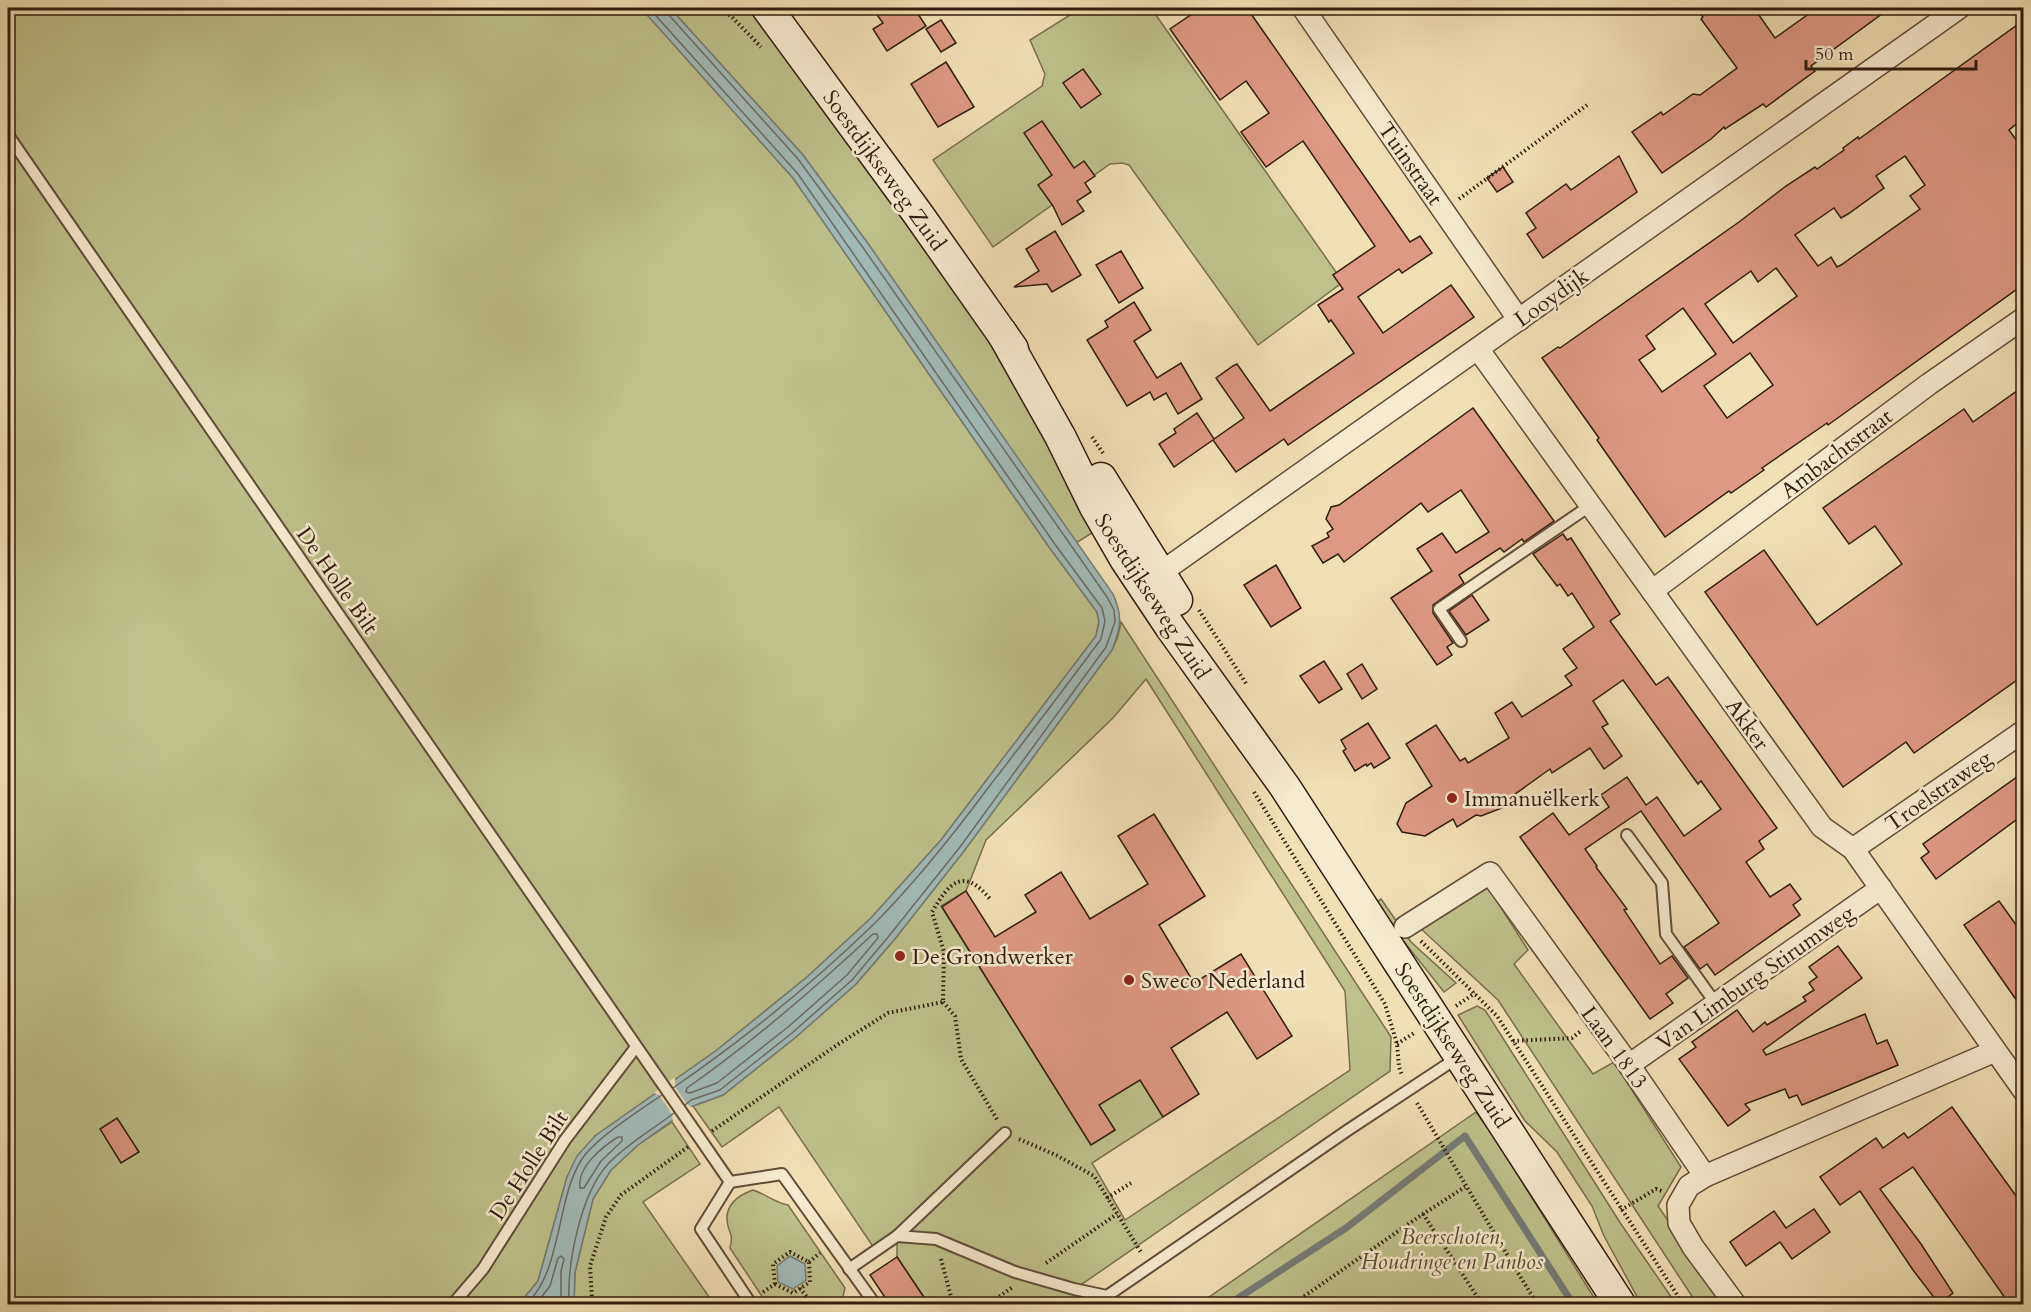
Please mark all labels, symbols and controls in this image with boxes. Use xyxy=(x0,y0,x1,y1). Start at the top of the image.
scale bar xyxy=(1806,33,1976,71)
text: 50 m xyxy=(1815,42,1854,67)
street label: Soestdijkseweg Zuid xyxy=(816,84,953,257)
street label: Tuinstraat xyxy=(1371,116,1450,211)
street label: Looydijk xyxy=(1508,261,1595,334)
street label: Ambachtstraat xyxy=(1774,402,1899,506)
street label: Soestdijkseweg Zuid xyxy=(1087,508,1217,685)
street label: De Holle Bilt xyxy=(289,521,385,640)
street label: Akker xyxy=(1718,693,1777,757)
street label: Troelstraweg xyxy=(1879,743,1998,839)
place label: Immanuëlkerk xyxy=(1464,784,1600,814)
marker: Immanuëlkerk xyxy=(1445,791,1459,805)
street label: Van Limburg Stirumweg xyxy=(1651,898,1861,1058)
place label: De Grondwerker xyxy=(912,942,1074,972)
marker: De Grondwerker xyxy=(893,949,907,963)
street label: Soestdijkseweg Zuid xyxy=(1387,957,1517,1134)
place label: Sweco Nederland xyxy=(1141,966,1306,996)
marker: Sweco Nederland xyxy=(1122,973,1136,987)
street label: Laan 1813 xyxy=(1574,1000,1654,1095)
street label: De Holle Bilt xyxy=(482,1105,575,1226)
park label: Beerschoten, Houdringe en Panbos xyxy=(1361,1222,1544,1277)

